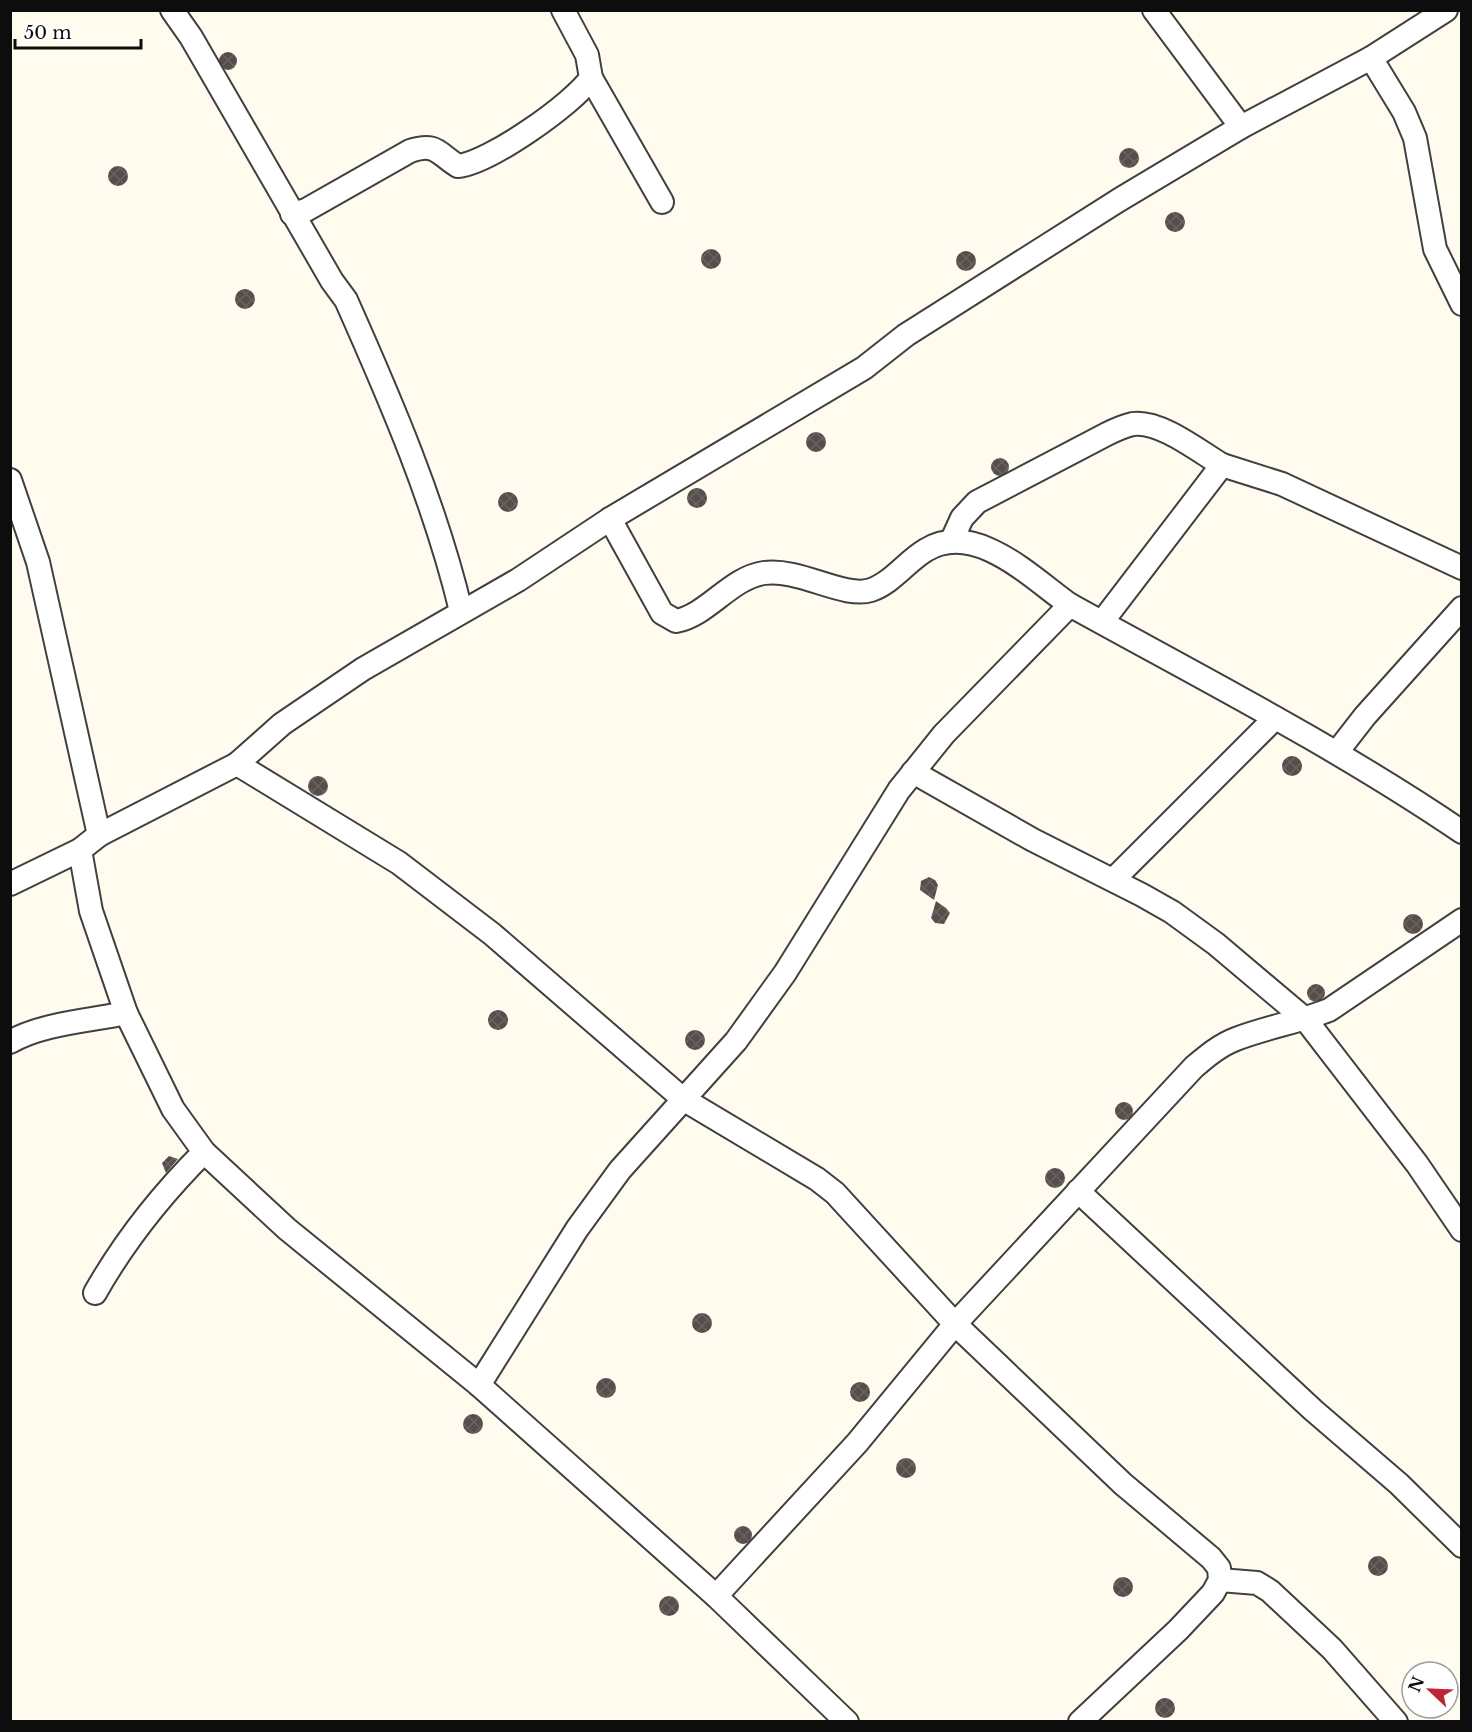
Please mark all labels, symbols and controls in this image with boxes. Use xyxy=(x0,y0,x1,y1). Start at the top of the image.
scale bar xyxy=(15,12,141,50)
text: 50 m xyxy=(24,22,72,44)
north arrow xyxy=(1400,1660,1460,1720)
text: N xyxy=(1404,1673,1428,1695)

